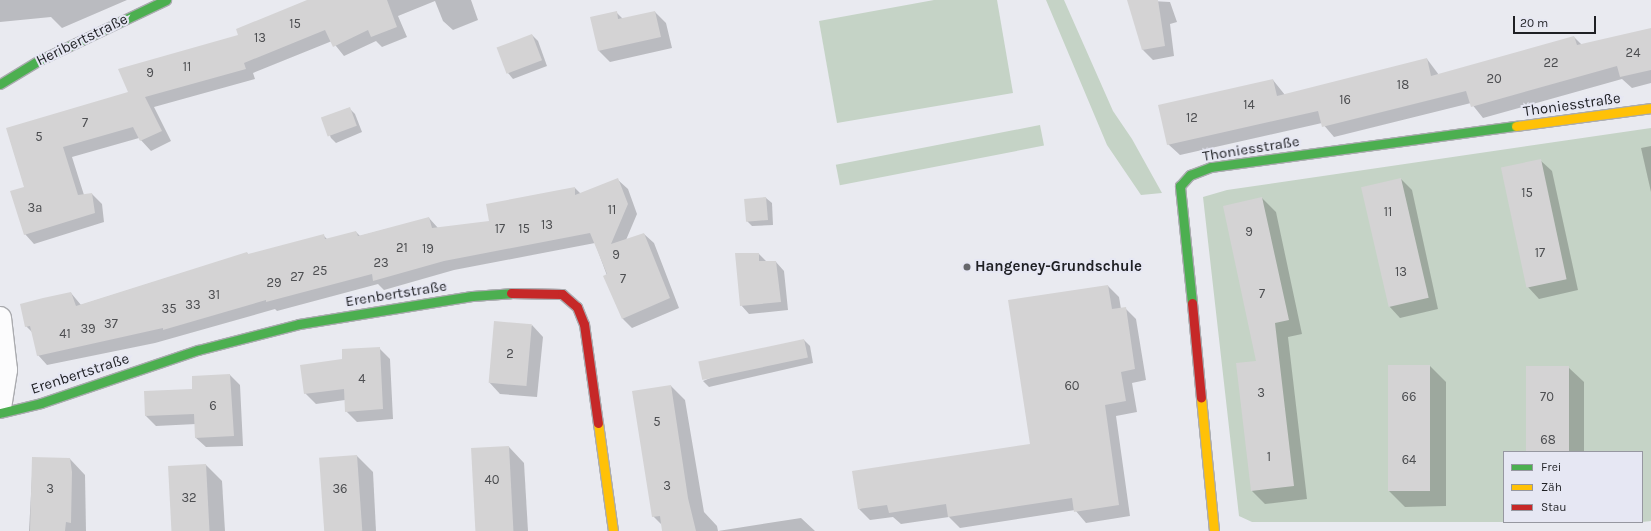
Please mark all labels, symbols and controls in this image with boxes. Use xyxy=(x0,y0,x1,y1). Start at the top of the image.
scale bar xyxy=(1515,8,1598,34)
street label: Heribertstraße xyxy=(33,10,131,70)
house number: 15 xyxy=(289,16,301,32)
text: 20 m xyxy=(1520,16,1548,30)
house number: 13 xyxy=(254,30,266,46)
house number: 24 xyxy=(1626,45,1640,61)
house number: 22 xyxy=(1543,55,1559,71)
house number: 11 xyxy=(183,59,191,75)
house number: 9 xyxy=(146,65,154,81)
house number: 20 xyxy=(1486,71,1502,87)
house number: 18 xyxy=(1397,77,1409,93)
street label: Thoniesstraße xyxy=(1522,89,1622,121)
house number: 16 xyxy=(1339,92,1351,108)
house number: 14 xyxy=(1243,97,1255,113)
house number: 12 xyxy=(1186,110,1198,126)
house number: 7 xyxy=(82,115,88,131)
house number: 5 xyxy=(35,129,43,145)
street label: Thoniesstraße xyxy=(1201,132,1301,166)
house number: 15 xyxy=(1521,185,1533,201)
house number: 3a xyxy=(28,200,42,216)
house number: 11 xyxy=(608,202,616,218)
house number: 11 xyxy=(1384,204,1392,220)
house number: 13 xyxy=(541,217,553,233)
house number: 17 xyxy=(495,221,505,237)
house number: 15 xyxy=(518,221,530,237)
house number: 9 xyxy=(1245,224,1253,240)
house number: 21 xyxy=(396,240,408,256)
house number: 19 xyxy=(422,241,434,257)
house number: 17 xyxy=(1535,245,1545,261)
house number: 9 xyxy=(612,247,620,263)
house number: 23 xyxy=(373,255,389,271)
place label: Hangeney-Grundschule xyxy=(975,258,1142,276)
marker: Hangeney-Grundschule xyxy=(962,262,972,272)
house number: 25 xyxy=(313,263,327,279)
house number: 13 xyxy=(1395,264,1407,280)
house number: 27 xyxy=(290,269,304,285)
house number: 7 xyxy=(620,271,626,287)
house number: 29 xyxy=(266,275,282,291)
street label: Erenbertstraße xyxy=(344,277,448,311)
house number: 7 xyxy=(1259,286,1265,302)
house number: 31 xyxy=(208,287,220,303)
house number: 33 xyxy=(185,297,201,313)
house number: 35 xyxy=(161,301,177,317)
house number: 37 xyxy=(104,316,118,332)
house number: 39 xyxy=(80,321,96,337)
house number: 41 xyxy=(59,326,71,342)
house number: 2 xyxy=(506,346,514,362)
street label: Erenbertstraße xyxy=(29,350,131,398)
house number: 4 xyxy=(358,371,366,387)
house number: 60 xyxy=(1064,378,1080,394)
house number: 3 xyxy=(1257,385,1265,401)
house number: 66 xyxy=(1402,389,1416,405)
house number: 70 xyxy=(1540,389,1554,405)
house number: 6 xyxy=(209,398,217,414)
house number: 5 xyxy=(653,414,661,430)
house number: 68 xyxy=(1540,432,1556,448)
house number: 1 xyxy=(1267,449,1271,465)
legend xyxy=(1503,451,1643,523)
house number: 64 xyxy=(1402,452,1416,468)
text: Frei xyxy=(1541,460,1561,474)
house number: 40 xyxy=(485,472,499,488)
house number: 3 xyxy=(663,478,671,494)
text: Zäh xyxy=(1541,480,1562,494)
house number: 3 xyxy=(46,481,54,497)
house number: 36 xyxy=(332,481,348,497)
house number: 32 xyxy=(181,490,197,506)
text: Stau xyxy=(1541,500,1567,514)

